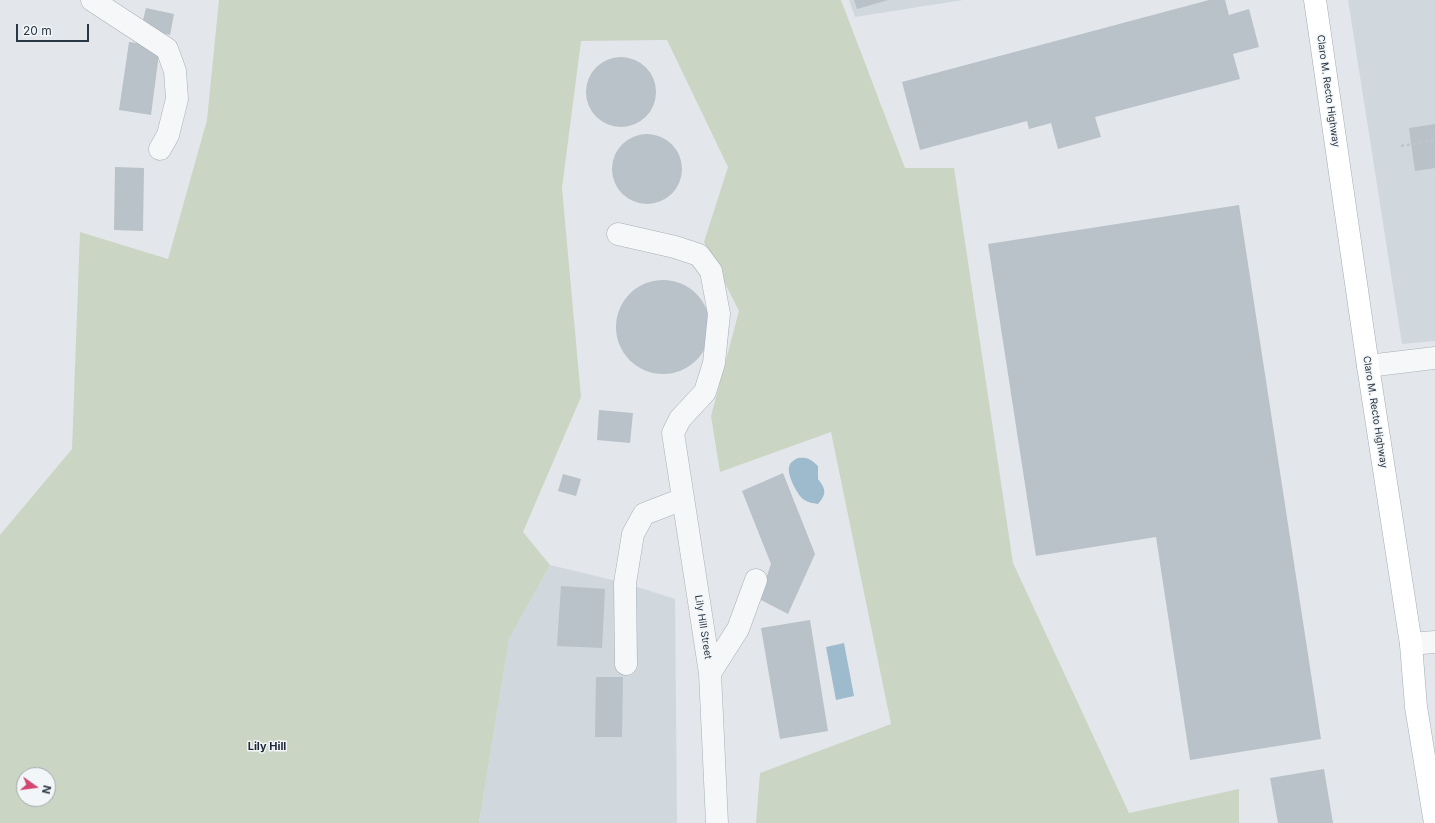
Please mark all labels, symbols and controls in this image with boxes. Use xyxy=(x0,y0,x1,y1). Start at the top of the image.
scale bar xyxy=(18,16,91,42)
text: 20 m xyxy=(23,23,52,38)
street label: Claro M. Recto Highway xyxy=(1314,34,1342,148)
street label: Claro M. Recto Highway xyxy=(1360,355,1390,469)
street label: Lily Hill Street xyxy=(692,594,714,660)
district label: Lily Hill xyxy=(248,740,286,754)
north arrow xyxy=(16,767,56,807)
text: N xyxy=(39,784,54,795)

